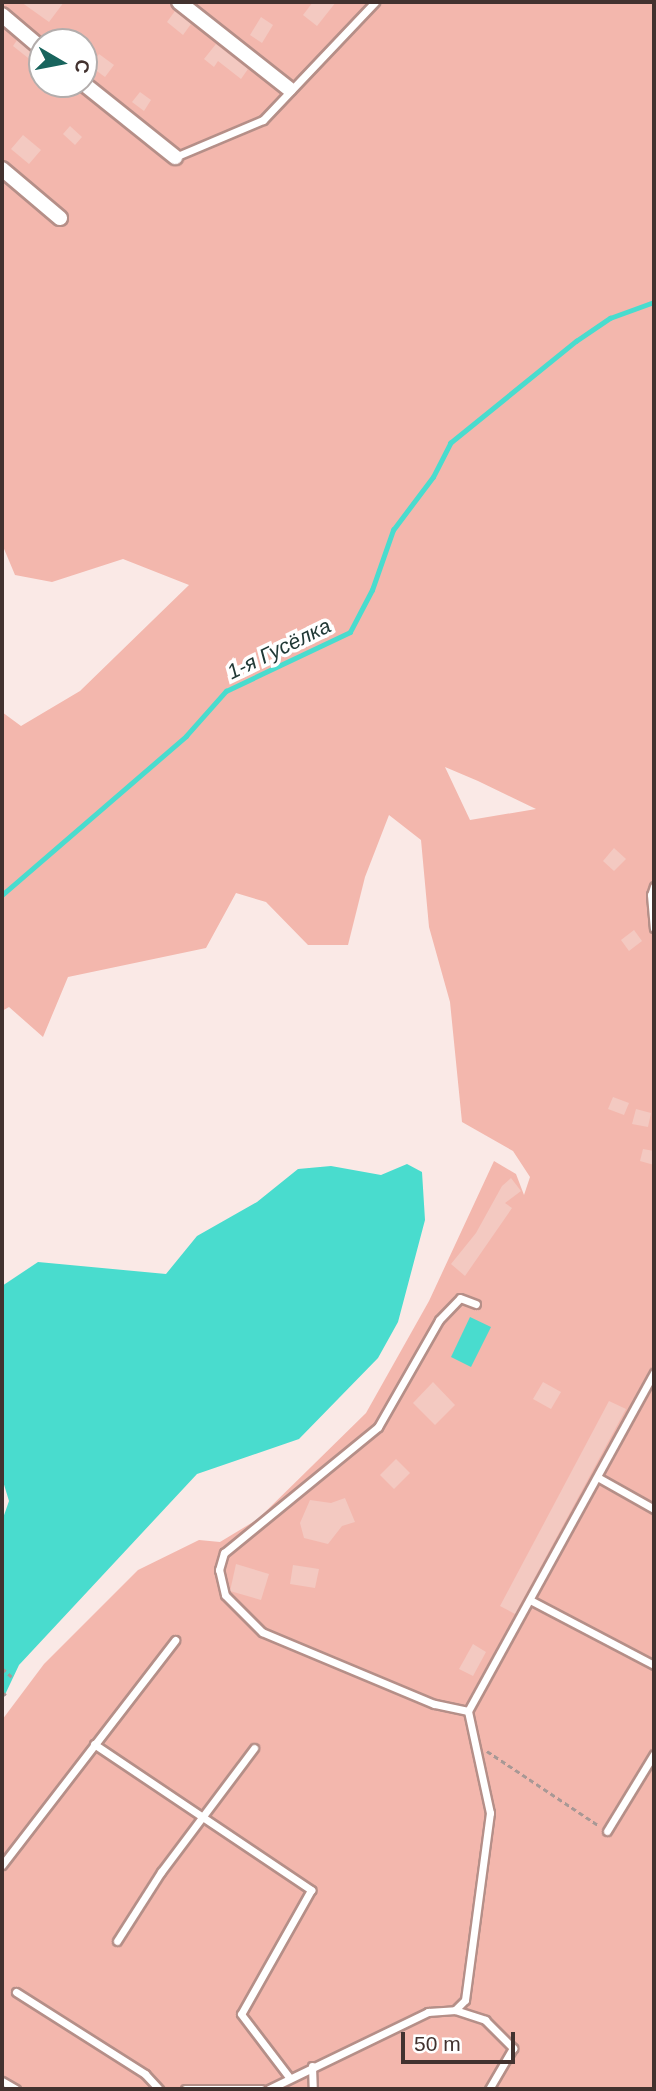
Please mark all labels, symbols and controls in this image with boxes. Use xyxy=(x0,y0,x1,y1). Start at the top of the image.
north arrow xyxy=(28,28,98,98)
text: С xyxy=(71,58,94,75)
water label: 1-я Гусёлка xyxy=(223,613,335,685)
scale bar xyxy=(404,2018,518,2062)
text: 50 m xyxy=(414,2032,461,2055)

